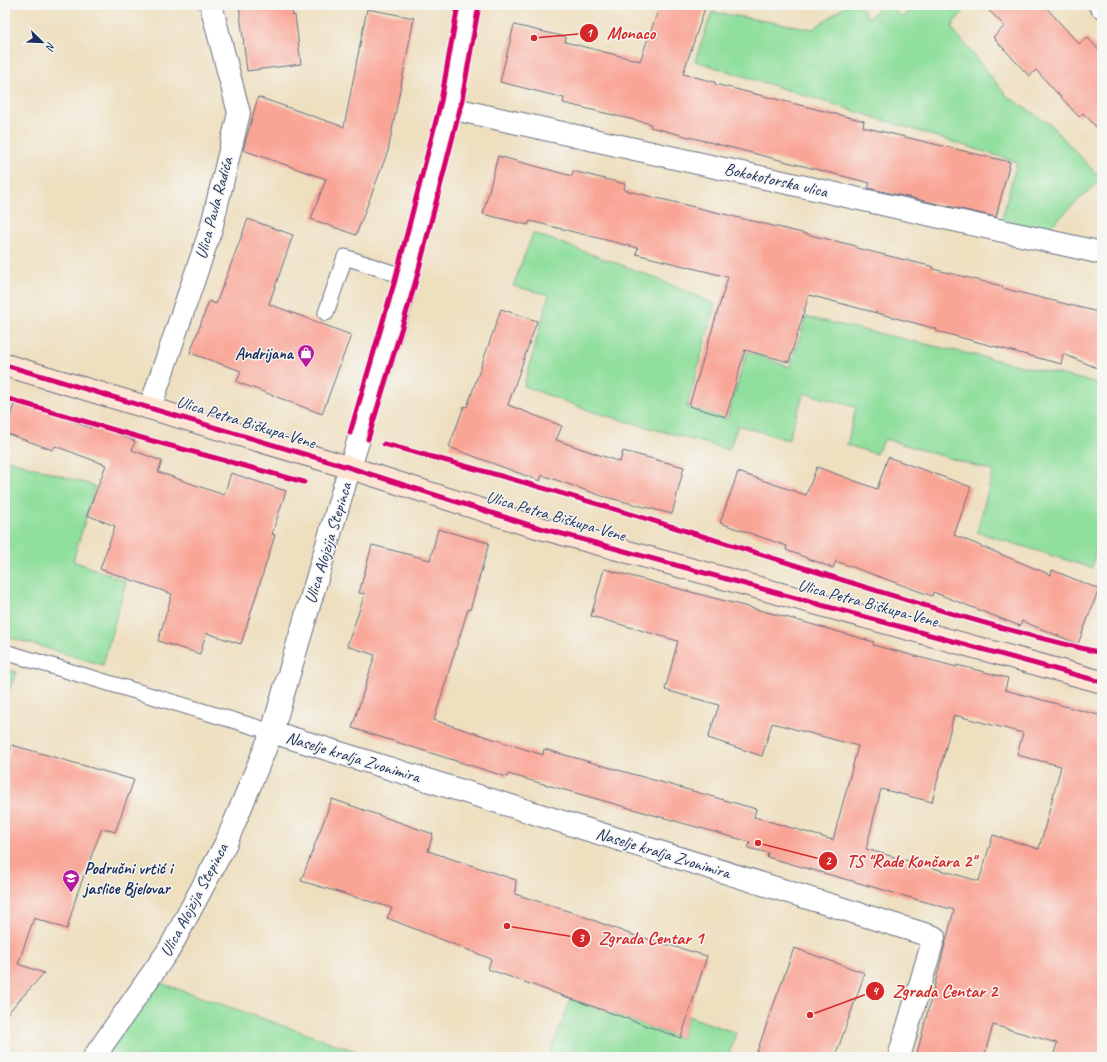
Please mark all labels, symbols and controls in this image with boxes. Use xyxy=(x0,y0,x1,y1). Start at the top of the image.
callout: Monaco xyxy=(579,18,663,48)
north arrow xyxy=(22,22,62,62)
text: Monaco xyxy=(607,22,657,44)
text: 1 xyxy=(586,25,593,41)
text: N xyxy=(43,40,59,54)
street label: Ulica Pavla Radića xyxy=(190,153,238,261)
street label: Bokokotorska ulica xyxy=(722,158,831,202)
place label: Andrijana xyxy=(235,343,295,364)
shop icon: Andrijana xyxy=(296,343,316,368)
street label: Ulica Petra Biškupa-Vene xyxy=(174,391,319,454)
street label: Ulica Alojzija Stepinca xyxy=(300,479,357,606)
street label: Ulica Petra Biškupa-Vene xyxy=(484,486,629,546)
street label: Ulica Petra Biškupa-Vene xyxy=(796,574,942,632)
street label: Naselje kralja Zvonimira xyxy=(283,727,425,788)
street label: Naselje kralja Zvonimira xyxy=(593,823,735,884)
street label: Ulica Alojzija Stepinca xyxy=(155,839,233,960)
callout: TS "Rade Končara 2" xyxy=(818,846,983,876)
text: TS "Rade Končara 2" xyxy=(846,850,979,872)
text: 2 xyxy=(825,853,832,869)
place label: Područni vrtić i jaslice Bjelovar xyxy=(82,858,175,899)
school or university icon: Područni vrtić i jaslice Bjelovar xyxy=(61,868,81,893)
callout: Zgrada Centar 1 xyxy=(571,923,711,953)
text: Zgrada Centar 1 xyxy=(599,927,705,949)
text: 3 xyxy=(578,930,585,946)
callout: Zgrada Centar 2 xyxy=(865,976,1005,1006)
text: Zgrada Centar 2 xyxy=(893,980,999,1002)
text: 4 xyxy=(872,983,879,999)

